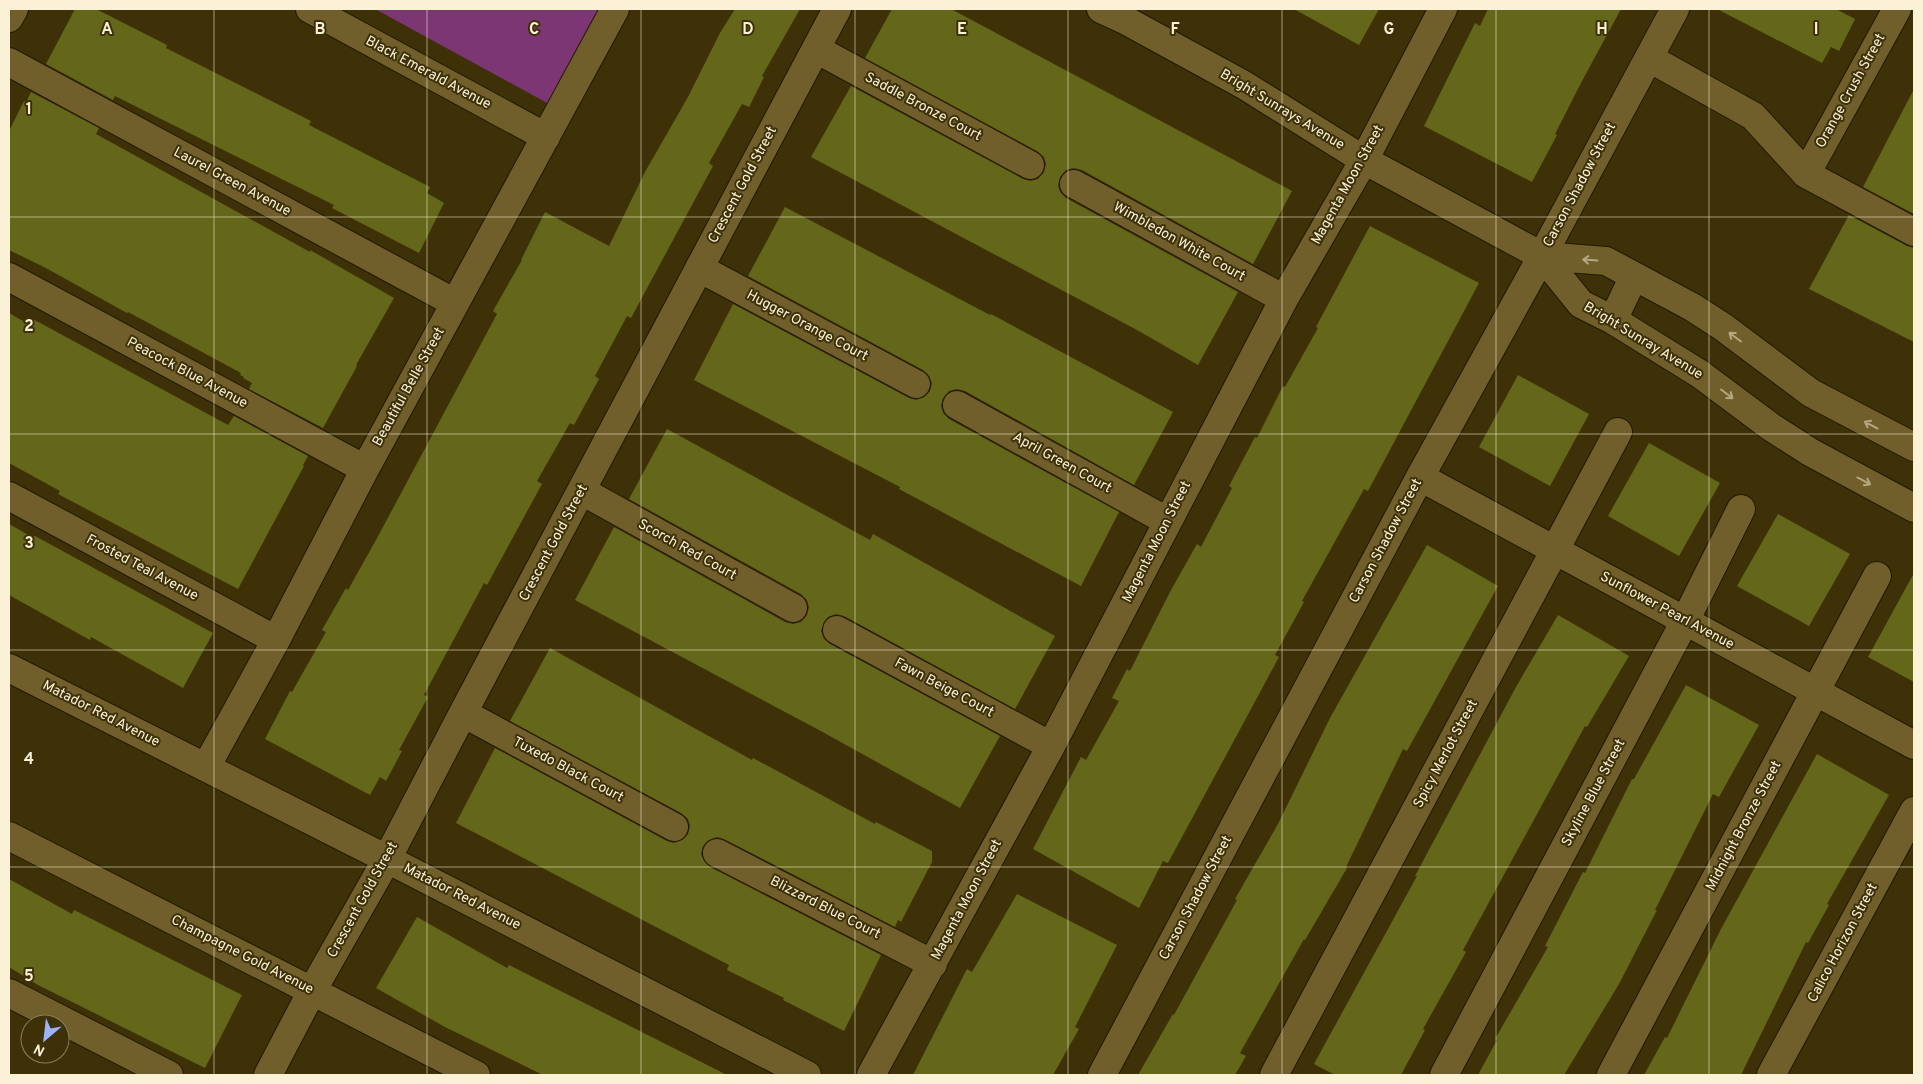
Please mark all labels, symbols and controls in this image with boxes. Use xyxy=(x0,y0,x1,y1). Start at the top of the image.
text: A xyxy=(101,20,113,40)
text: B xyxy=(314,20,326,40)
text: C xyxy=(529,20,539,40)
text: D xyxy=(742,20,754,40)
text: E xyxy=(957,20,967,40)
text: F xyxy=(1170,20,1180,40)
text: G xyxy=(1384,20,1394,40)
text: H xyxy=(1596,20,1608,40)
text: I xyxy=(1814,20,1818,40)
street label: Orange Crush Street xyxy=(1812,31,1890,151)
street label: Black Emerald Avenue xyxy=(362,33,494,113)
street label: Bright Sunrays Avenue xyxy=(1217,66,1347,154)
street label: Saddle Bronze Court xyxy=(862,69,984,145)
text: 1 xyxy=(26,100,32,120)
street label: Carson Shadow Street xyxy=(1540,120,1620,250)
street label: Magenta Moon Street xyxy=(1308,122,1388,248)
street label: Crescent Gold Street xyxy=(705,124,781,246)
street label: Laurel Green Avenue xyxy=(170,144,294,220)
street label: Wimbledon White Court xyxy=(1110,199,1248,285)
one-way arrow xyxy=(1582,255,1598,264)
street label: Hugger Orange Court xyxy=(743,287,871,365)
street label: Bright Sunray Avenue xyxy=(1580,299,1706,383)
text: 2 xyxy=(24,317,34,337)
street label: Beautiful Belle Street xyxy=(369,325,449,449)
one-way arrow xyxy=(1729,331,1742,342)
street label: Peacock Blue Avenue xyxy=(124,334,250,412)
one-way arrow xyxy=(1720,389,1734,399)
one-way arrow xyxy=(1864,420,1879,429)
street label: April Green Court xyxy=(1010,429,1114,497)
street label: Carson Shadow Street xyxy=(1346,476,1426,606)
one-way arrow xyxy=(1856,477,1871,486)
street label: Magenta Moon Street xyxy=(1119,478,1195,606)
street label: Crescent Gold Street xyxy=(516,482,592,604)
street label: Scorch Red Court xyxy=(635,516,739,584)
street label: Frosted Teal Avenue xyxy=(83,531,201,605)
text: 3 xyxy=(24,534,34,554)
street label: Sunflower Pearl Avenue xyxy=(1597,569,1737,653)
street label: Fawn Beige Court xyxy=(891,655,997,721)
street label: Matador Red Avenue xyxy=(40,677,162,751)
street label: Spicy Merlot Street xyxy=(1410,697,1482,811)
street label: Tuxedo Black Court xyxy=(510,734,626,806)
street label: Skyline Blue Street xyxy=(1559,736,1629,850)
text: 4 xyxy=(24,750,34,770)
street label: Midnight Bronze Street xyxy=(1703,758,1785,894)
street label: Carson Shadow Street xyxy=(1156,833,1236,963)
street label: Magenta Moon Street xyxy=(928,837,1006,963)
street label: Crescent Gold Street xyxy=(324,839,402,961)
street label: Matador Red Avenue xyxy=(401,860,523,934)
street label: Blizzard Blue Court xyxy=(767,873,883,943)
street label: Calico Horizon Street xyxy=(1804,880,1882,1006)
street label: Champagne Gold Avenue xyxy=(168,912,316,998)
text: 5 xyxy=(24,967,34,987)
north arrow xyxy=(20,1014,70,1064)
text: N xyxy=(31,1039,48,1059)

